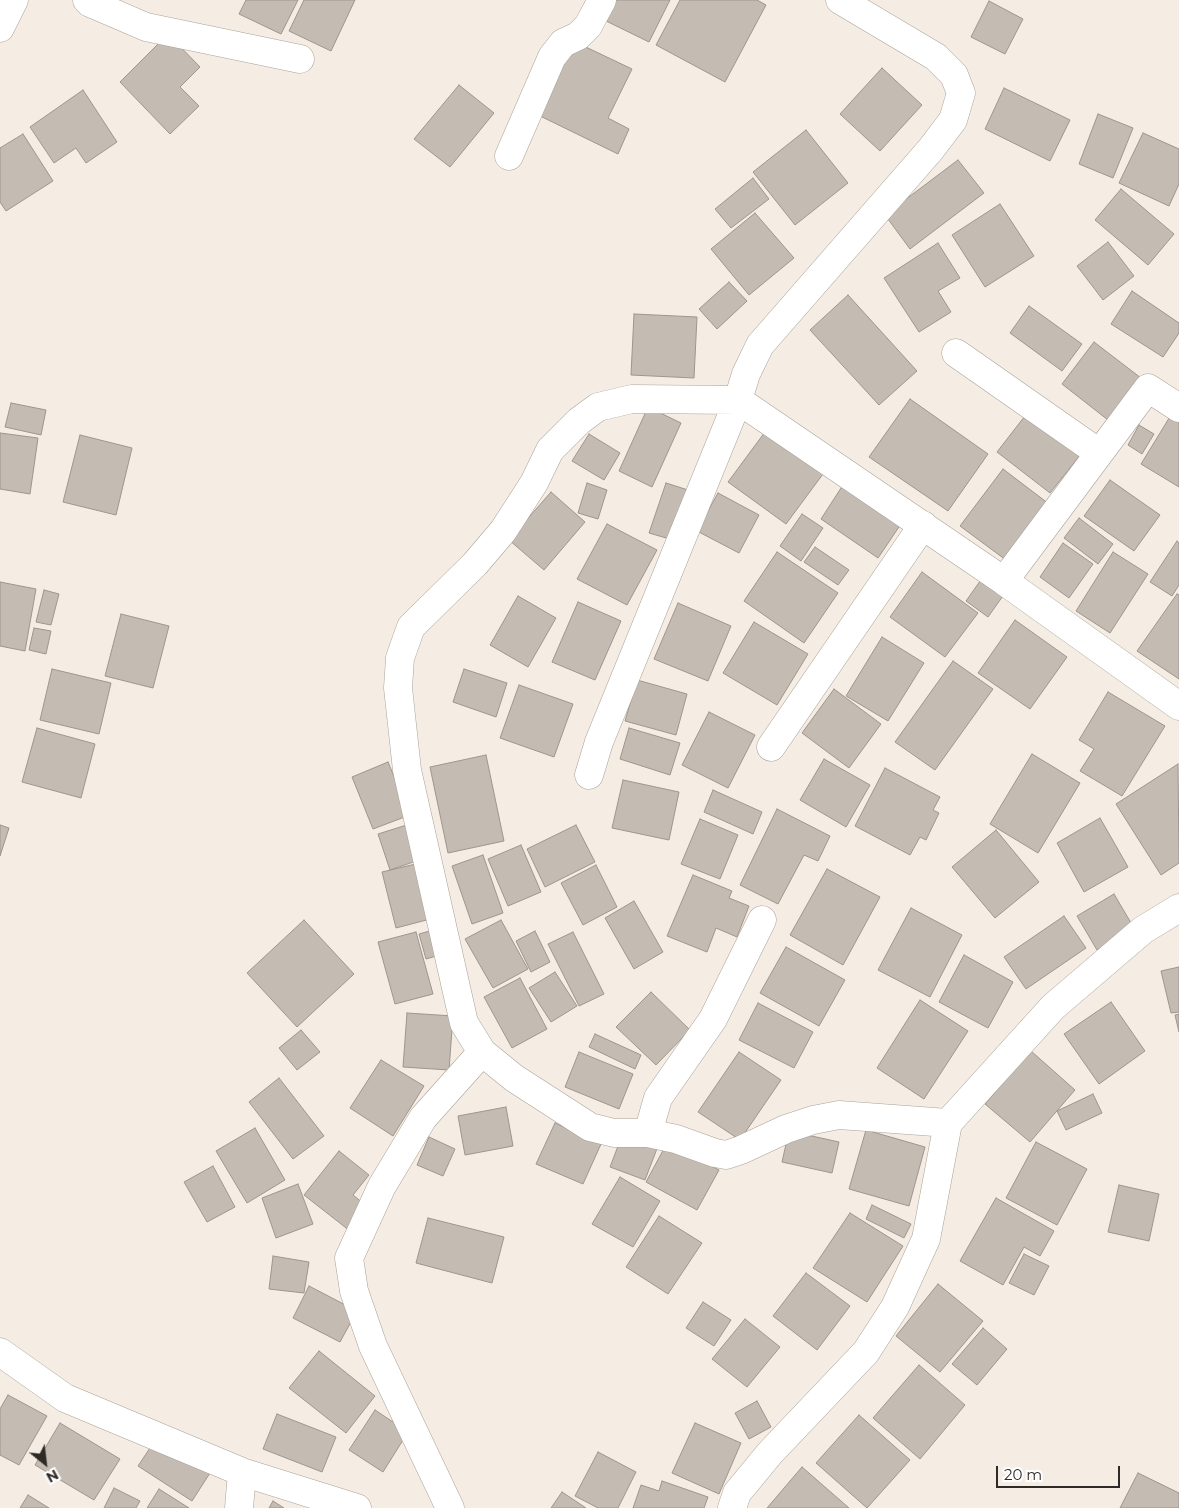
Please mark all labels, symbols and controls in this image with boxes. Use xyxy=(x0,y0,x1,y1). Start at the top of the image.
north arrow xyxy=(20,1438,70,1488)
scale bar xyxy=(999,1456,1123,1488)
text: 20 m xyxy=(1004,1465,1042,1484)
text: N xyxy=(43,1466,62,1487)

